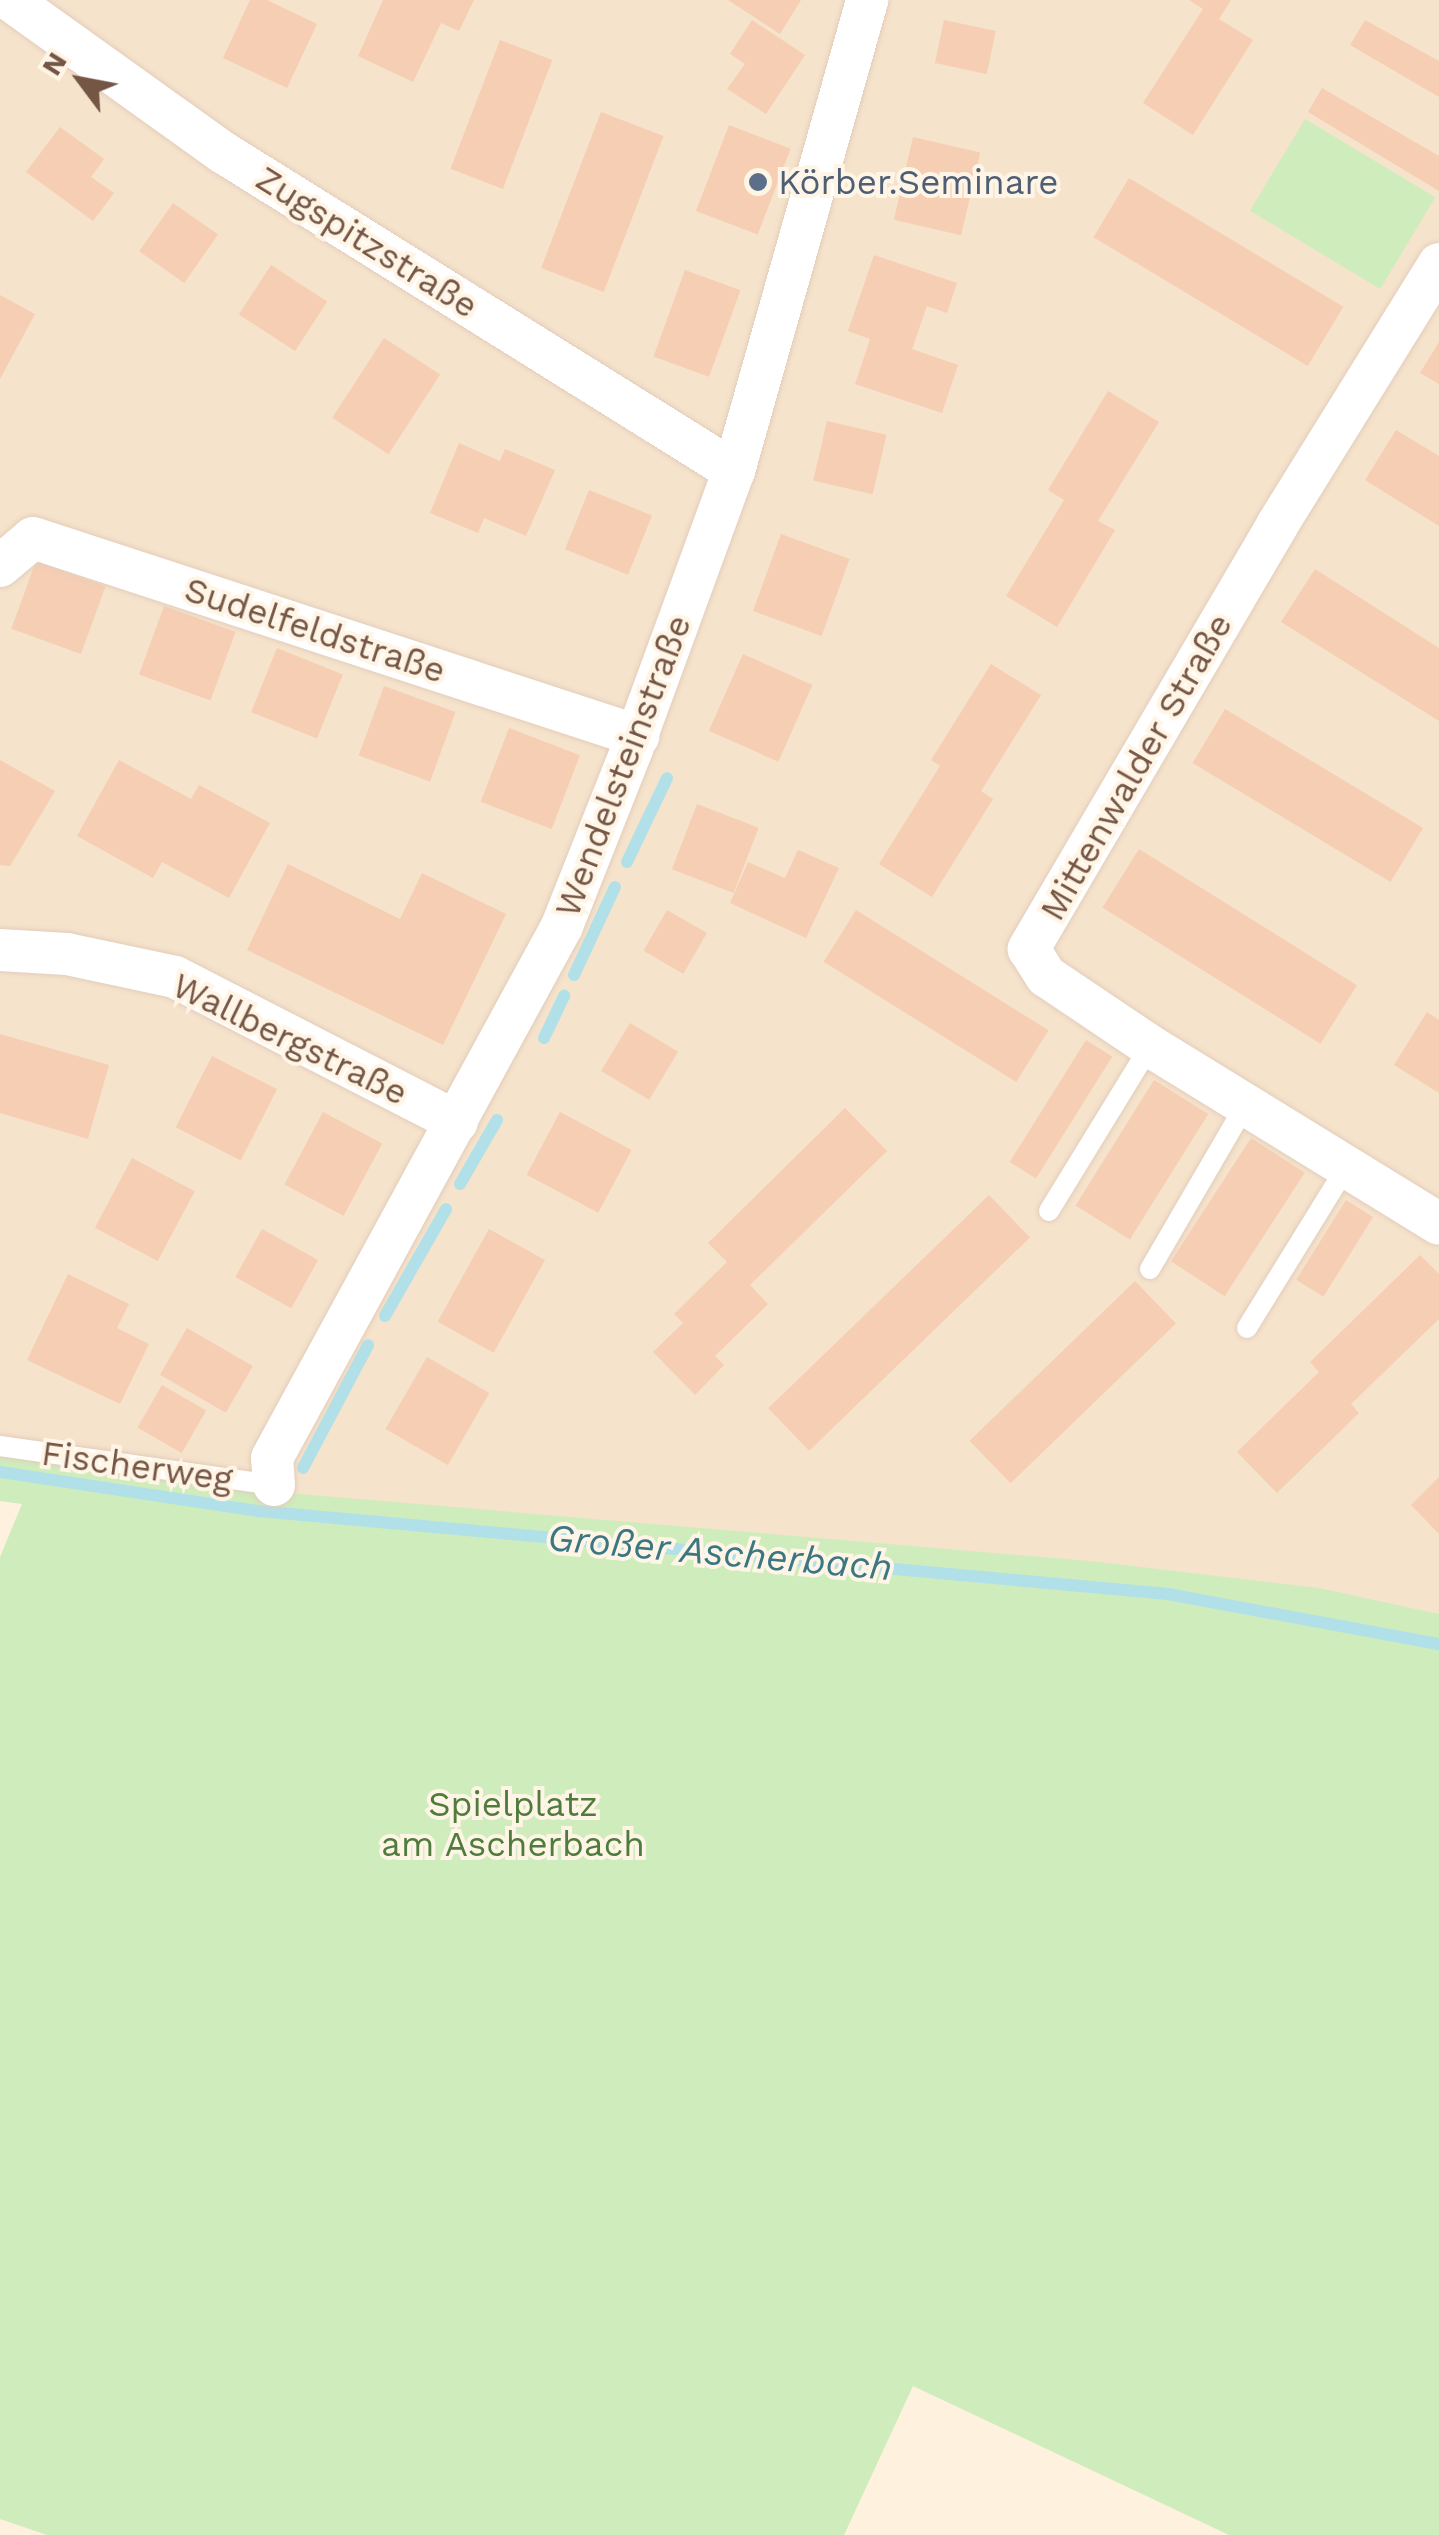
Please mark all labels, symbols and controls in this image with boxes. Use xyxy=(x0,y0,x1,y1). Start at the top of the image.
north arrow xyxy=(30,30,130,130)
text: N xyxy=(35,46,74,81)
street label: Zugspitzstraße xyxy=(249,157,485,327)
place label: Körber.Seminare xyxy=(778,161,1058,203)
marker: Körber.Seminare xyxy=(747,171,769,193)
street label: Sudelfeldstraße xyxy=(179,568,451,692)
street label: Mittenwalder Straße xyxy=(1031,606,1241,928)
street label: Wendelsteinstraße xyxy=(546,609,700,923)
street label: Wallbergstraße xyxy=(166,964,414,1114)
street label: Fischerweg xyxy=(39,1432,235,1500)
water label: Großer Ascherbach xyxy=(544,1515,896,1591)
park label: Spielplatz am Ascherbach xyxy=(380,1783,646,1865)

